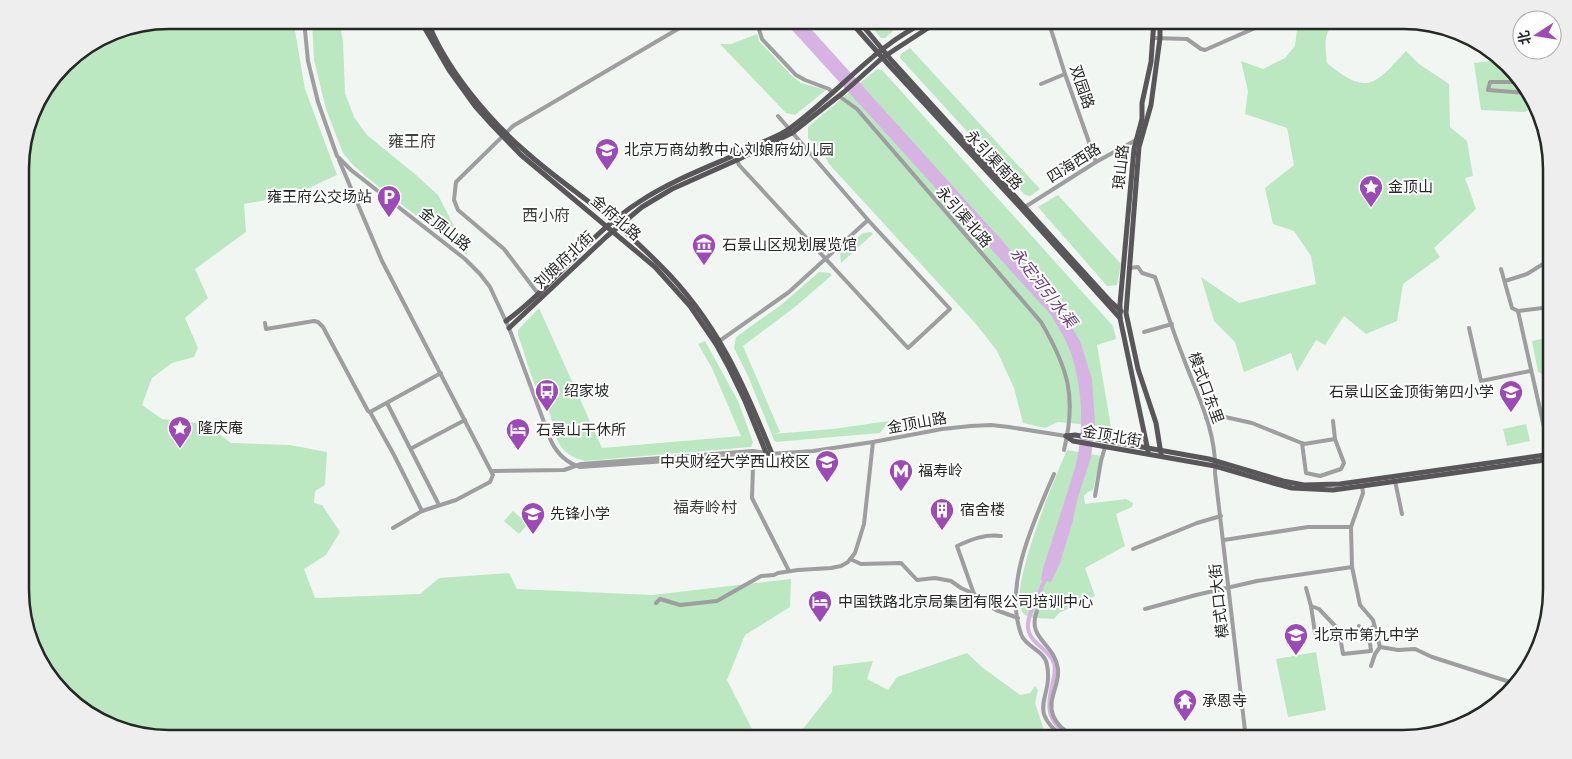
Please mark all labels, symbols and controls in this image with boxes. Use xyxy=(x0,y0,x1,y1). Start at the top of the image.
north arrow xyxy=(1512,10,1562,60)
text: 北 xyxy=(1514,29,1535,46)
street label: 双园路 xyxy=(1066,62,1099,111)
street label: 永引渠南路 xyxy=(962,126,1027,194)
district label: 雍王府 xyxy=(388,132,436,151)
school or university icon: 北京万商幼教中心刘娘府幼儿园 xyxy=(594,137,620,171)
street label: 四海西路 xyxy=(1043,139,1104,187)
place label: 北京万商幼教中心刘娘府幼儿园 xyxy=(624,140,834,159)
street label: 琅山路 xyxy=(1109,144,1132,190)
place icon: 金顶山 xyxy=(1358,174,1384,208)
place label: 金顶山 xyxy=(1388,177,1433,196)
street label: 永引渠北路 xyxy=(933,182,996,251)
parking icon: 雍王府公交场站 xyxy=(376,184,402,218)
place label: 雍王府公交场站 xyxy=(267,187,372,206)
street label: 金府北路 xyxy=(587,191,645,244)
street label: 金顶山路 xyxy=(416,203,475,255)
district label: 西小府 xyxy=(522,206,570,225)
street label: 刘娘府北街 xyxy=(530,227,598,292)
museum icon: 石景山区规划展览馆 xyxy=(691,232,717,266)
place label: 石景山区规划展览馆 xyxy=(722,235,857,254)
water label: 永定河引水渠 xyxy=(1007,244,1082,333)
street label: 模式口东里 xyxy=(1185,349,1228,426)
bus stop icon: 绍家坡 xyxy=(534,378,560,412)
school or university icon: 石景山区金顶街第四小学 xyxy=(1498,379,1524,413)
place label: 绍家坡 xyxy=(564,381,609,400)
place label: 石景山区金顶街第四小学 xyxy=(1329,382,1494,401)
street label: 金顶山路 xyxy=(886,408,948,437)
place icon: 隆庆庵 xyxy=(167,415,193,449)
hotel icon: 石景山干休所 xyxy=(505,417,531,451)
place label: 隆庆庵 xyxy=(198,418,243,437)
place label: 石景山干休所 xyxy=(536,420,626,439)
street label: 金顶北街 xyxy=(1081,421,1143,450)
school or university icon: 中央财经大学西山校区 xyxy=(814,449,840,483)
place label: 中央财经大学西山校区 xyxy=(660,452,810,471)
metro station icon: 福寿岭 xyxy=(888,458,914,492)
place label: 福寿岭 xyxy=(918,461,963,480)
building icon: 宿舍楼 xyxy=(929,497,955,531)
district label: 福寿岭村 xyxy=(673,498,737,517)
place label: 宿舍楼 xyxy=(960,500,1005,519)
school or university icon: 先锋小学 xyxy=(520,501,546,535)
place label: 先锋小学 xyxy=(550,504,610,523)
street label: 模式口大街 xyxy=(1205,563,1232,639)
hotel icon: 中国铁路北京局集团有限公司培训中心 xyxy=(807,589,833,623)
place label: 中国铁路北京局集团有限公司培训中心 xyxy=(838,592,1093,611)
school or university icon: 北京市第九中学 xyxy=(1283,622,1309,656)
place label: 北京市第九中学 xyxy=(1314,625,1419,644)
temple icon: 承恩寺 xyxy=(1172,688,1198,722)
place label: 承恩寺 xyxy=(1202,691,1247,710)

